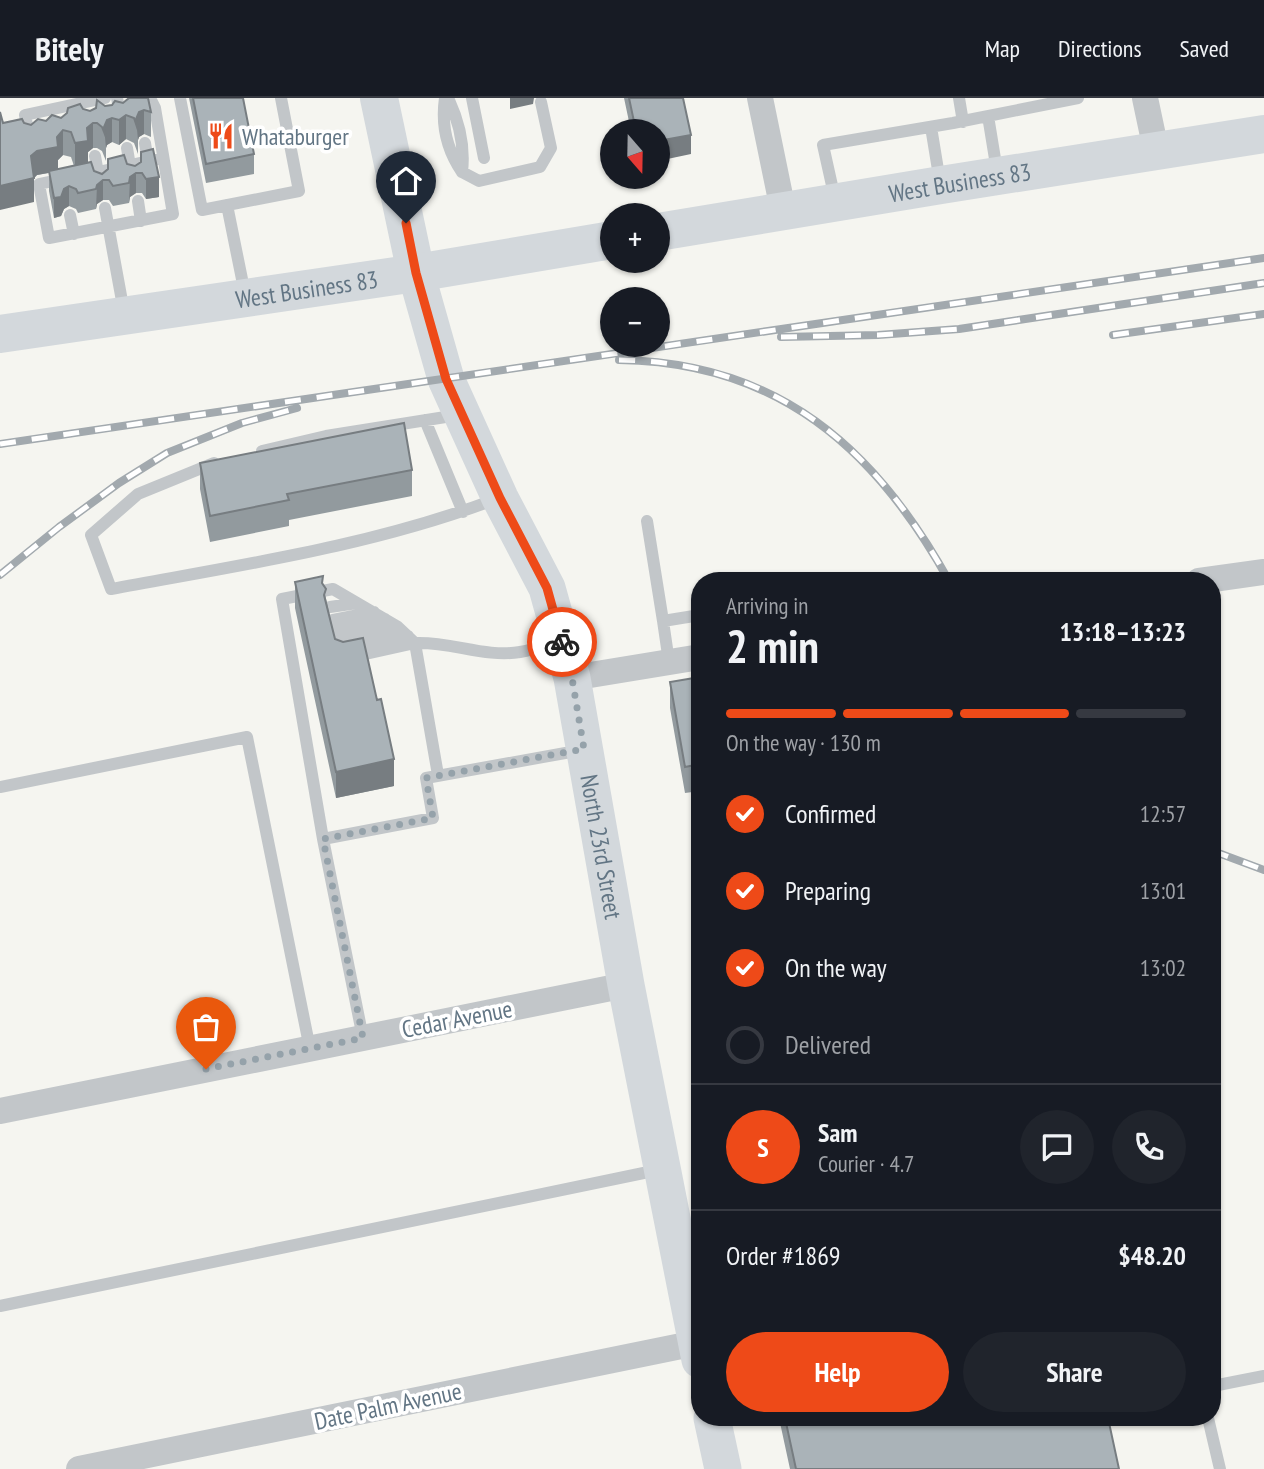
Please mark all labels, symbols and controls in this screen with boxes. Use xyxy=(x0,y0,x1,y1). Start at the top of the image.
text: Bitely xyxy=(35,27,104,70)
text: Map xyxy=(985,33,1020,64)
text: Directions xyxy=(1058,33,1142,64)
text: Saved xyxy=(1180,33,1229,64)
north arrow xyxy=(600,119,670,189)
map controls xyxy=(600,119,670,357)
restaurant icon: Whataburger xyxy=(206,121,236,151)
place label: Whataburger xyxy=(242,121,349,152)
pin xyxy=(376,151,436,223)
street label: West Business 83 xyxy=(887,156,1033,209)
icon: home xyxy=(387,162,425,200)
button: + xyxy=(600,203,670,273)
street label: West Business 83 xyxy=(233,263,380,315)
button: − xyxy=(600,287,670,357)
text: Arriving in xyxy=(726,591,808,620)
courier xyxy=(527,607,597,677)
text: 13:18–13:23 xyxy=(1059,615,1186,648)
text: 2 min xyxy=(726,616,819,676)
icon: bike xyxy=(543,623,581,661)
text: On the way · 130 m xyxy=(726,728,881,757)
street label: North 23rd Street xyxy=(574,772,630,922)
icon: check xyxy=(726,795,764,833)
text: Confirmed xyxy=(785,797,876,830)
text: 12:57 xyxy=(1140,799,1186,828)
icon: check xyxy=(726,872,764,910)
text: Preparing xyxy=(785,874,871,907)
text: 13:01 xyxy=(1140,876,1186,905)
icon: check xyxy=(726,949,764,987)
text: On the way xyxy=(785,951,887,984)
text: 13:02 xyxy=(1140,953,1186,982)
street label: Cedar Avenue xyxy=(399,993,515,1045)
pin xyxy=(176,997,236,1069)
icon: bag xyxy=(187,1008,225,1046)
text: Delivered xyxy=(785,1028,871,1061)
button: chat xyxy=(1020,1110,1094,1184)
button: phone xyxy=(1112,1110,1186,1184)
text: Sam xyxy=(818,1116,857,1149)
text: S xyxy=(757,1131,769,1164)
text: Courier · 4.7 xyxy=(818,1149,914,1178)
text: Order #1869 xyxy=(726,1239,841,1272)
text: $48.20 xyxy=(1118,1239,1186,1272)
button: Help xyxy=(726,1332,949,1412)
button: Share xyxy=(963,1332,1186,1412)
street label: Date Palm Avenue xyxy=(312,1375,464,1437)

